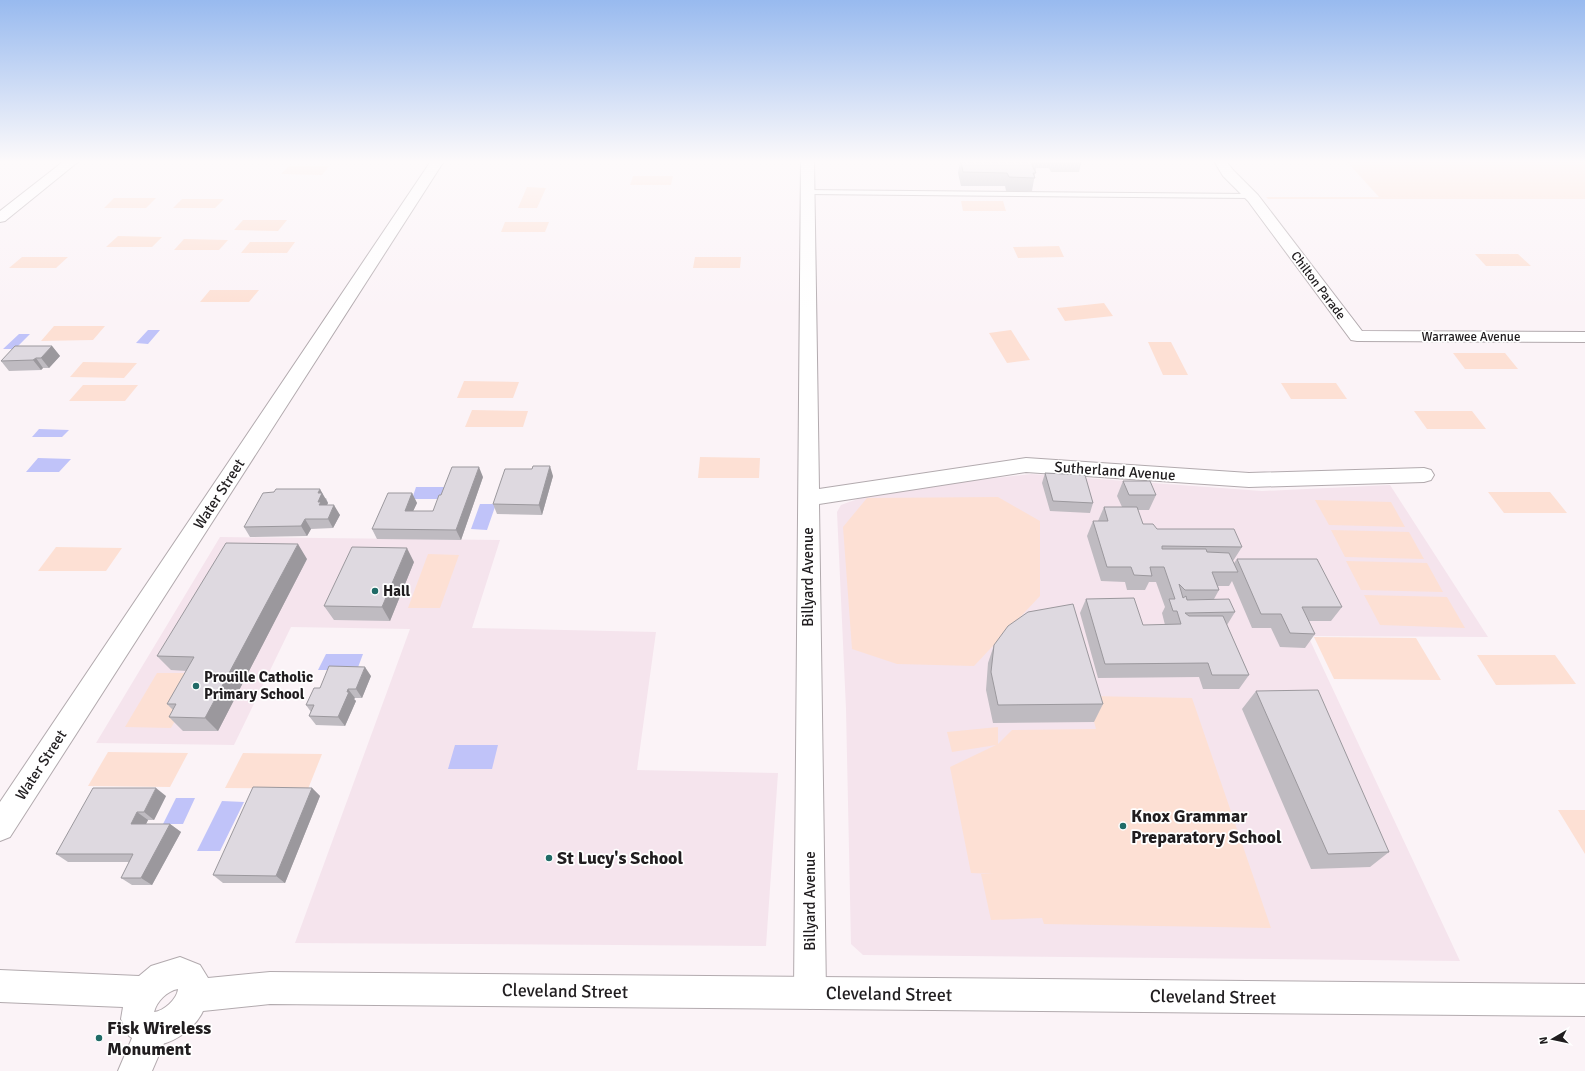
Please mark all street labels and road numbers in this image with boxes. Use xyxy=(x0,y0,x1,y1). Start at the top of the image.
street label: Chilton Parade xyxy=(1287,248,1349,323)
street label: Warrawee Avenue xyxy=(1422,329,1520,345)
street label: Water Street xyxy=(190,455,248,533)
street label: Sutherland Avenue xyxy=(1054,458,1176,484)
street label: Billyard Avenue xyxy=(799,527,817,627)
street label: Water Street xyxy=(12,726,70,804)
street label: Billyard Avenue xyxy=(801,851,819,951)
street label: Cleveland Street xyxy=(502,979,628,1003)
street label: Cleveland Street xyxy=(826,982,952,1006)
street label: Cleveland Street xyxy=(1150,985,1276,1009)

